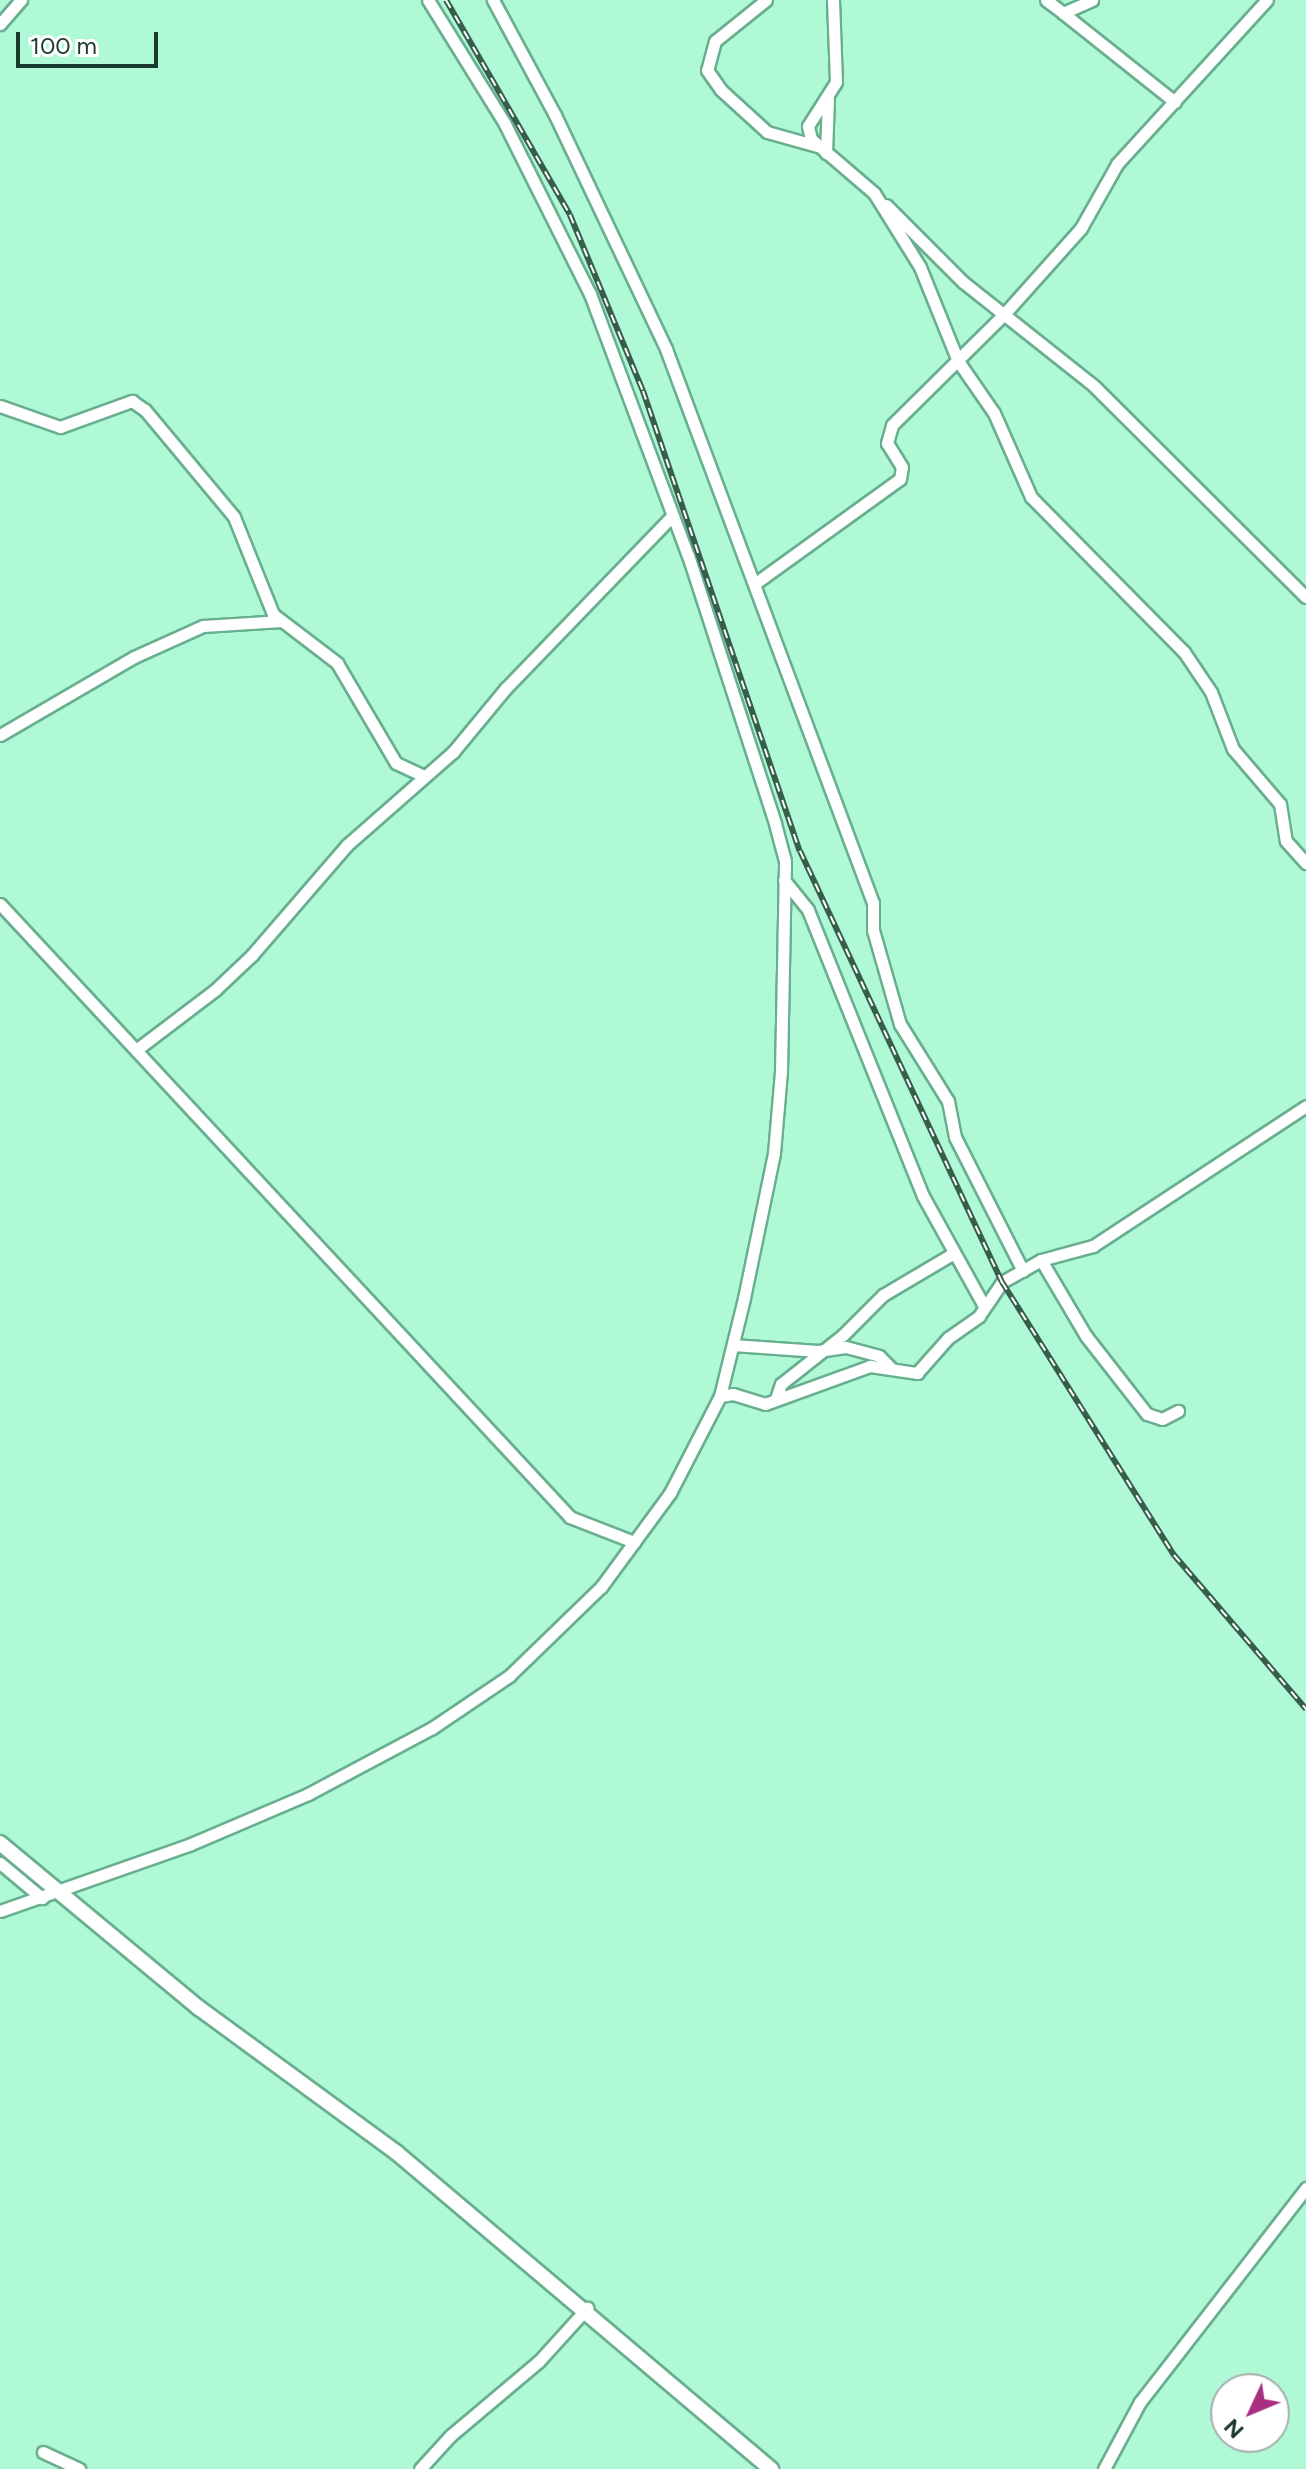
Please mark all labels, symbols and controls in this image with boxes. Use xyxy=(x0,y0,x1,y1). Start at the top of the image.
scale bar xyxy=(20,16,162,66)
text: 100 m xyxy=(30,31,97,60)
north arrow xyxy=(1210,2373,1290,2453)
text: N xyxy=(1218,2413,1249,2444)

